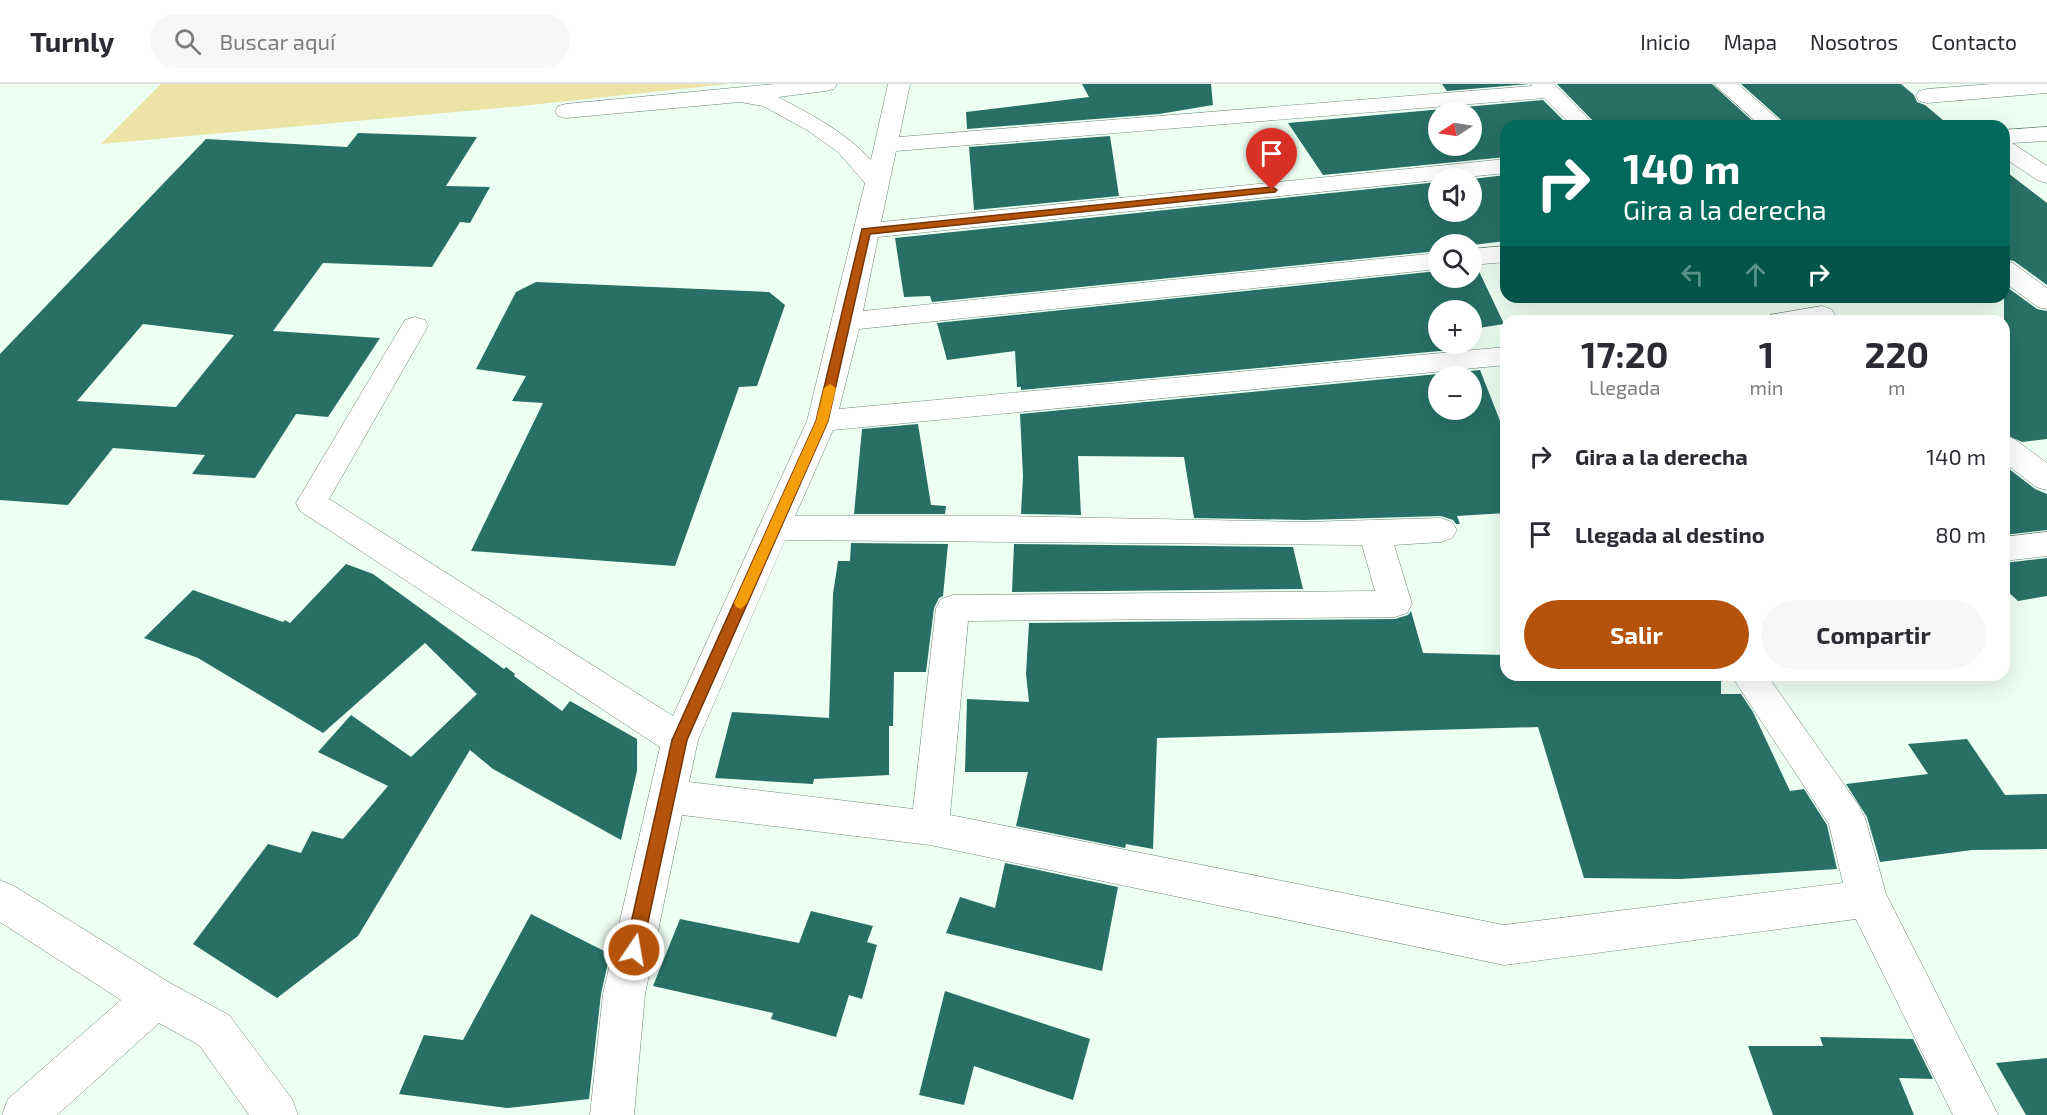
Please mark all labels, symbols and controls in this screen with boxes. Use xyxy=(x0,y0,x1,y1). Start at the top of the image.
search box xyxy=(150,14,570,68)
text: Turnly xyxy=(30,24,114,58)
icon: search xyxy=(171,25,204,58)
text: Buscar aquí xyxy=(219,28,335,54)
text: Inicio xyxy=(1640,29,1690,54)
text: Mapa xyxy=(1723,29,1777,54)
text: Nosotros xyxy=(1810,29,1898,54)
text: Contacto xyxy=(1931,29,2017,54)
north arrow xyxy=(1428,102,1482,156)
map controls xyxy=(1428,102,1482,420)
pin xyxy=(1246,128,1297,190)
icon: arrive xyxy=(1255,137,1288,170)
text: 140 m xyxy=(1623,142,1740,192)
icon: right xyxy=(1524,144,1602,222)
button: sound xyxy=(1428,168,1482,222)
text: Gira a la derecha xyxy=(1623,193,1827,225)
button: search xyxy=(1428,234,1482,288)
icon: left xyxy=(1676,258,1709,291)
icon: ahead xyxy=(1739,258,1772,291)
icon: right xyxy=(1802,258,1835,291)
button: + xyxy=(1428,300,1482,354)
text: 17:20 xyxy=(1581,332,1668,375)
text: 1 xyxy=(1759,332,1774,375)
text: 220 xyxy=(1864,332,1929,375)
button: − xyxy=(1428,366,1482,420)
text: Llegada xyxy=(1589,375,1660,399)
text: min xyxy=(1749,375,1784,399)
text: m xyxy=(1888,375,1906,399)
icon: right xyxy=(1524,440,1557,473)
text: Gira a la derecha xyxy=(1575,443,1748,469)
text: 140 m xyxy=(1926,443,1986,469)
icon: arrive xyxy=(1524,518,1557,551)
text: Llegada al destino xyxy=(1575,521,1765,547)
text: 80 m xyxy=(1935,521,1986,547)
button: Salir xyxy=(1524,600,1749,669)
button: Compartir xyxy=(1761,600,1986,669)
position arrow xyxy=(602,918,666,982)

